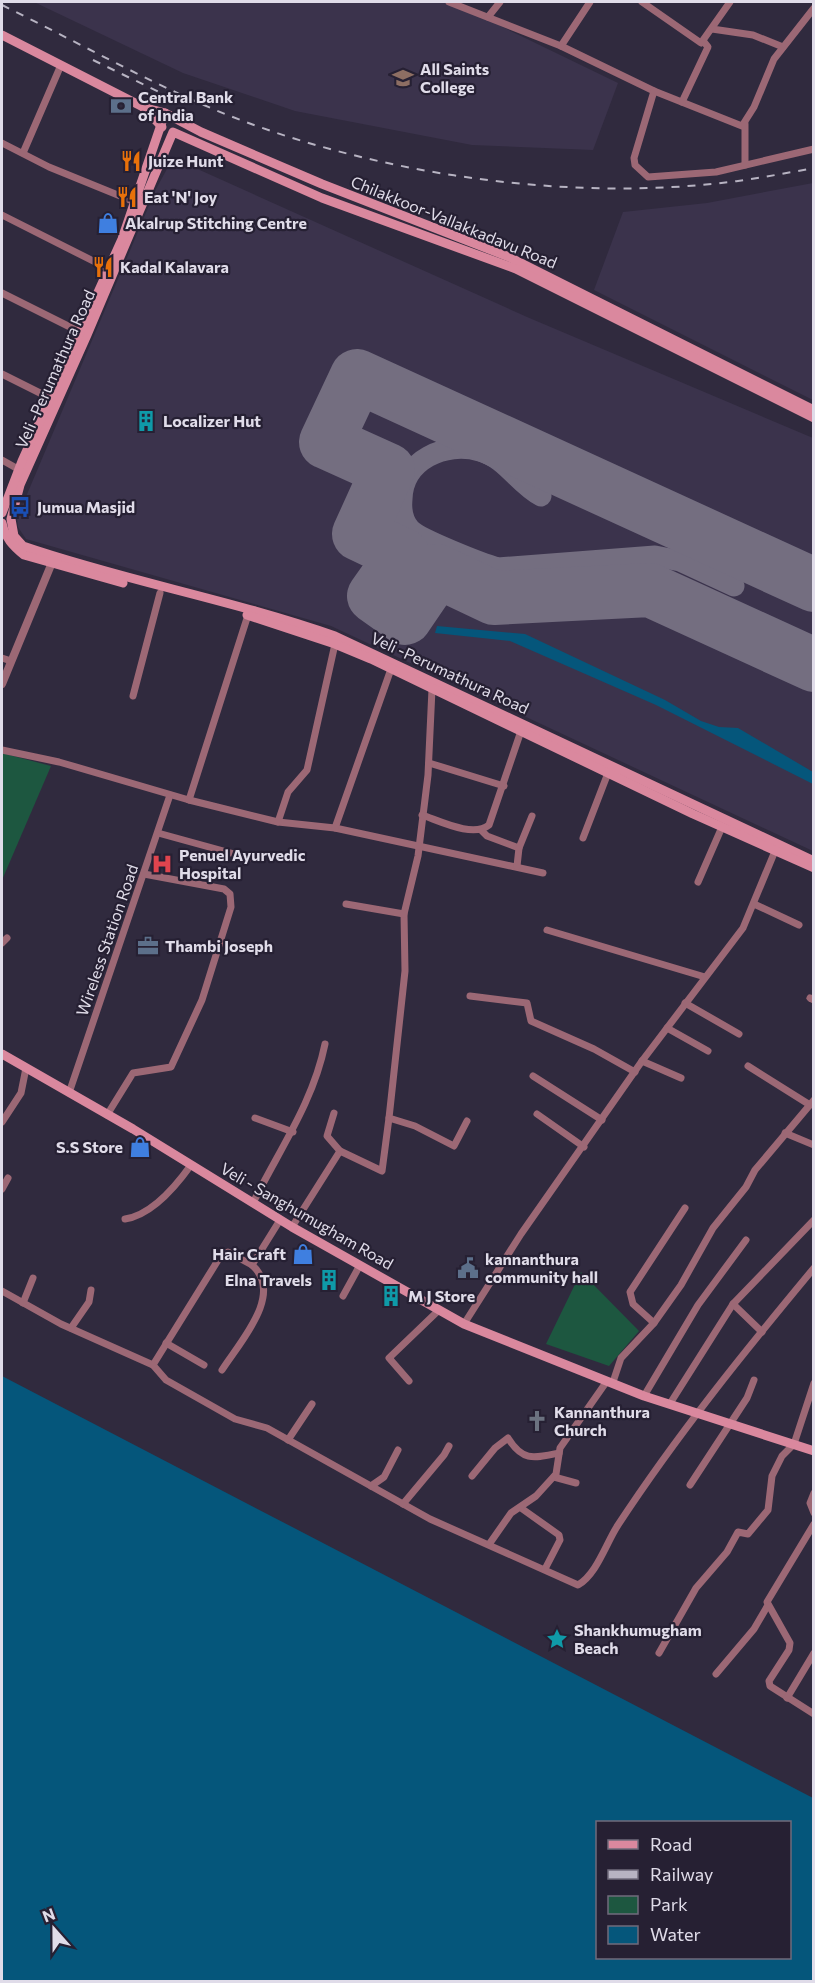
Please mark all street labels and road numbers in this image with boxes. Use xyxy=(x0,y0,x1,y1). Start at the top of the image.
street label: Chilakkoor-Vallakkadavu Road xyxy=(348,171,560,272)
street label: Veli -Perumathura Road xyxy=(11,286,98,451)
street label: Veli -Perumathura Road xyxy=(368,628,532,717)
street label: Wireless Station Road xyxy=(72,862,141,1018)
street label: Veli - Sanghumugham Road xyxy=(217,1158,397,1273)

